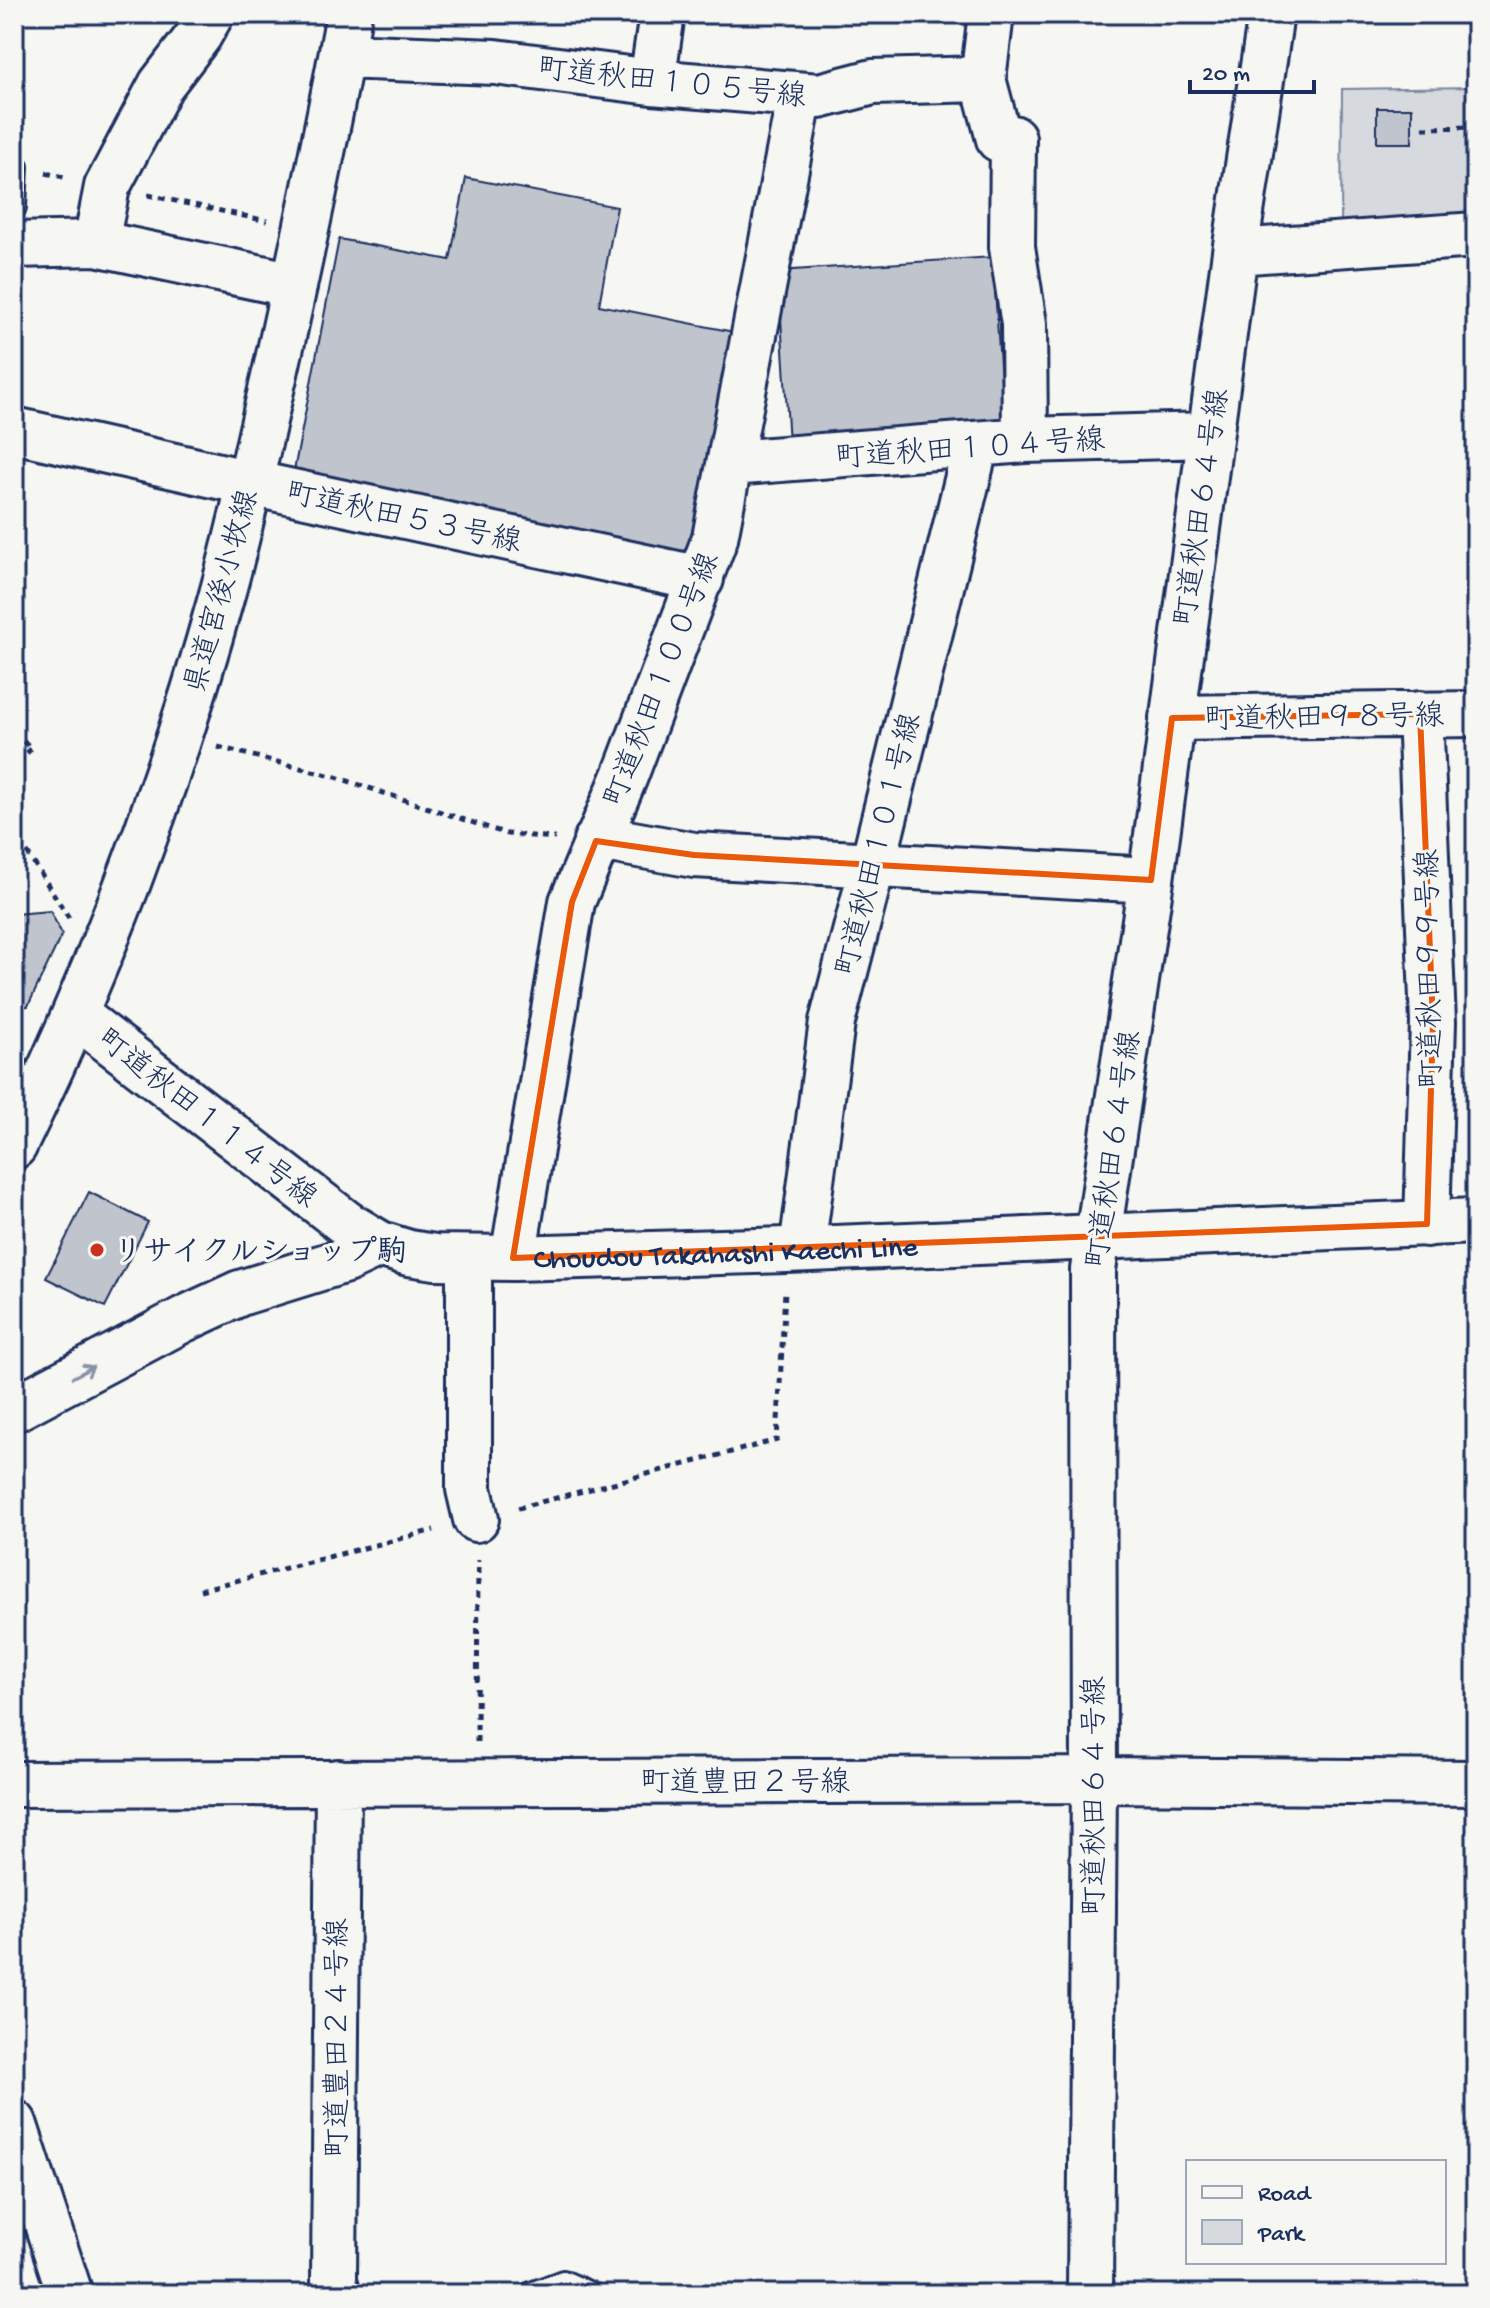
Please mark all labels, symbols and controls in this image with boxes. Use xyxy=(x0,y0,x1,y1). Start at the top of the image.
scale bar xyxy=(1190,44,1314,94)
street label: 町道秋田１０５号線 xyxy=(535,52,808,117)
text: 20 m xyxy=(1202,61,1250,90)
street label: 町道秋田６４号線 xyxy=(1168,386,1238,629)
street label: 町道秋田１０４号線 xyxy=(834,423,1106,478)
street label: 町道秋田５３号線 xyxy=(282,476,524,562)
street label: 県道宮後小牧線 xyxy=(178,486,268,698)
street label: 町道秋田１００号線 xyxy=(598,548,729,813)
street label: 町道秋田９８号線 xyxy=(1204,699,1444,740)
street label: 町道秋田１０１号線 xyxy=(830,709,931,980)
street label: 町道秋田９９号線 xyxy=(1411,849,1452,1089)
street label: 町道秋田１１４号線 xyxy=(88,1022,324,1217)
street label: 町道秋田６４号線 xyxy=(1080,1028,1150,1271)
street label: Choudou Takahashi Kaechi Line xyxy=(533,1231,919,1279)
place label: リサイクルショップ駒 xyxy=(113,1235,407,1272)
marker: リサイクルショップ駒 xyxy=(88,1241,106,1259)
one-way arrow xyxy=(71,1364,94,1380)
street label: 町道秋田６４号線 xyxy=(1078,1676,1115,1916)
street label: 町道豊田２号線 xyxy=(640,1766,850,1803)
street label: 町道豊田２４号線 xyxy=(321,1918,358,2158)
legend xyxy=(1186,2160,1446,2264)
text: Road xyxy=(1258,2181,1312,2210)
text: Park xyxy=(1257,2221,1306,2250)

